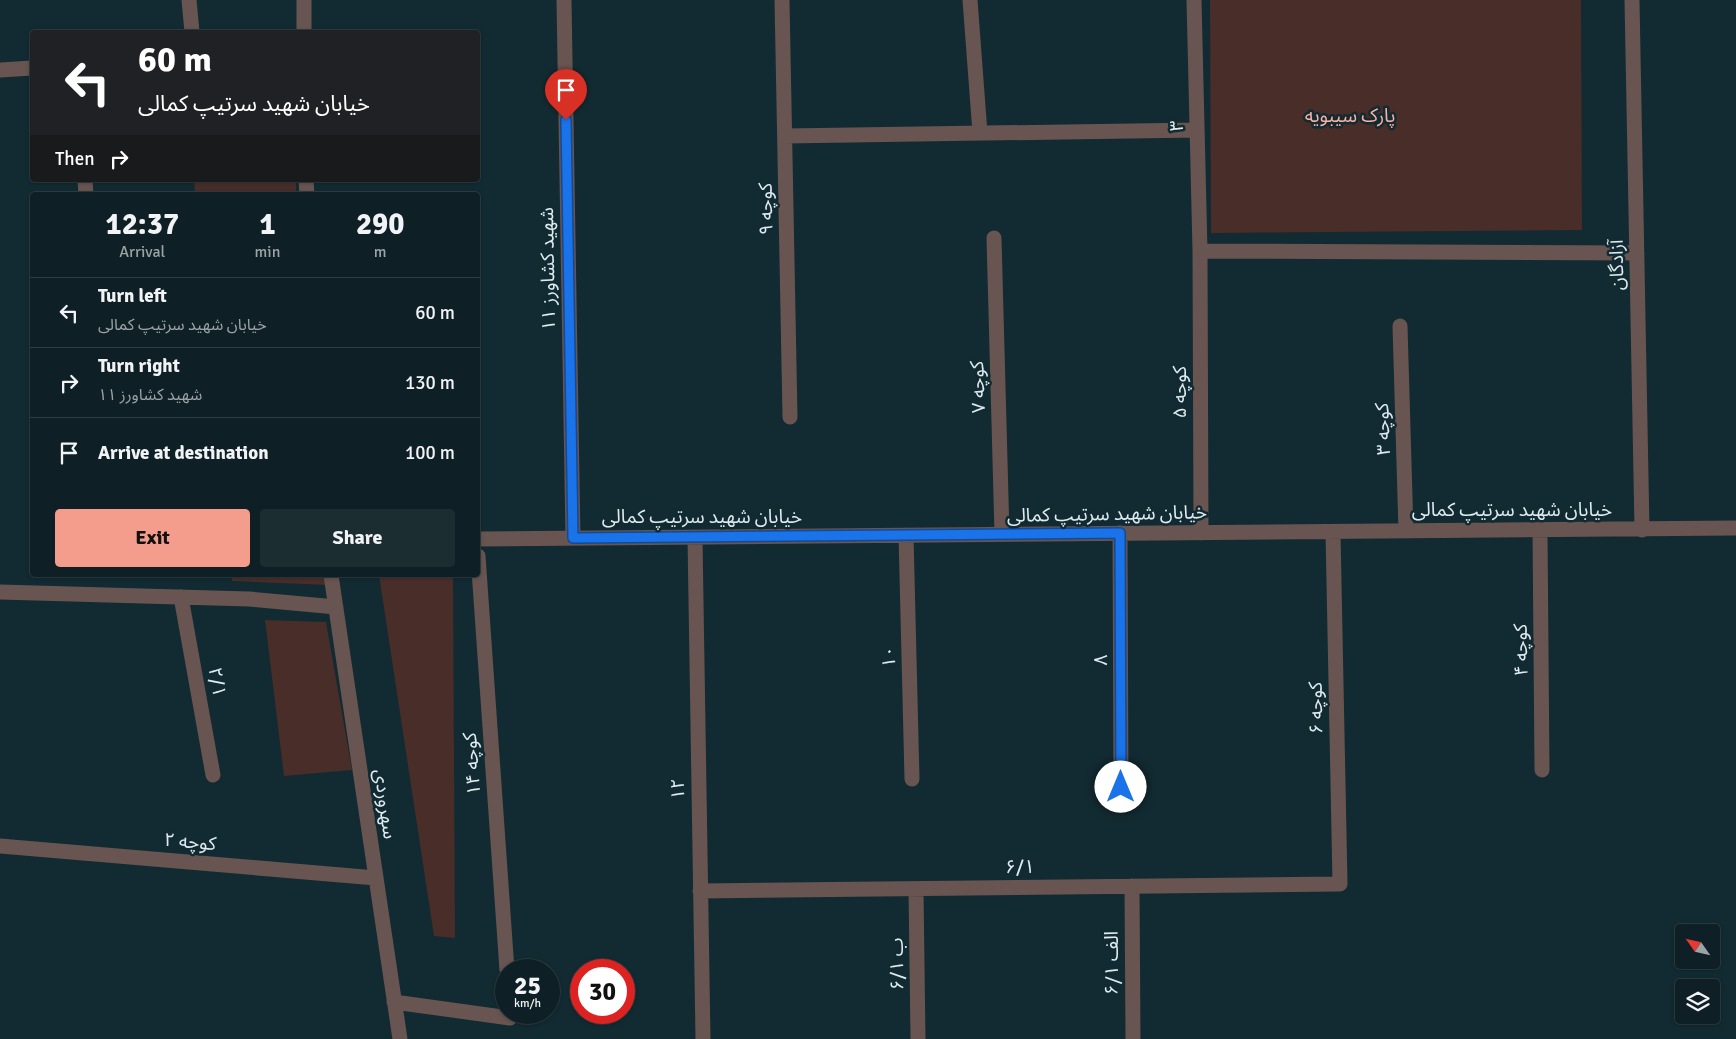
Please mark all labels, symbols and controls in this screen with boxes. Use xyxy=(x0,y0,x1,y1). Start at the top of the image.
text: 60 m xyxy=(138,38,212,81)
icon: left xyxy=(55,50,120,115)
pin xyxy=(545,69,587,120)
icon: arrive xyxy=(552,76,580,104)
text: خیابان شهید سرتیپ کمالی xyxy=(138,90,370,117)
park label: پارک سیبویه xyxy=(1305,104,1395,128)
street label: ۳ xyxy=(1165,120,1189,132)
icon: right xyxy=(105,145,133,173)
text: Then xyxy=(55,147,95,171)
street label: کوچه ۹ xyxy=(754,181,779,235)
text: 12:37 xyxy=(105,206,179,243)
text: 1 xyxy=(259,206,276,243)
text: 290 xyxy=(356,206,404,243)
street label: ۱۱ شهید کشاورز xyxy=(535,207,561,331)
street label: آزادگان xyxy=(1605,238,1629,291)
text: Arrival xyxy=(119,242,165,262)
text: min xyxy=(255,242,280,262)
text: m xyxy=(374,242,387,262)
text: Turn left xyxy=(98,284,167,308)
icon: left xyxy=(55,299,83,327)
text: 60 m xyxy=(415,301,455,325)
text: خیابان شهید سرتیپ کمالی xyxy=(98,315,267,335)
text: Turn right xyxy=(98,354,180,378)
street label: کوچه ۷ xyxy=(965,359,991,414)
street label: کوچه ۵ xyxy=(1168,365,1192,418)
icon: right xyxy=(55,369,83,397)
text: 130 m xyxy=(405,371,455,395)
text: ۱۱ شهید کشاورز xyxy=(98,385,202,405)
street label: کوچه ۳ xyxy=(1370,401,1396,456)
icon: arrive xyxy=(55,439,83,467)
text: Arrive at destination xyxy=(98,441,269,465)
text: 100 m xyxy=(405,441,455,465)
street label: خیابان شهید سرتیپ کمالی xyxy=(1412,498,1612,523)
street label: خیابان شهید سرتیپ کمالی xyxy=(1007,500,1207,528)
street label: خیابان شهید سرتیپ کمالی xyxy=(602,505,802,530)
button: Exit xyxy=(55,509,250,567)
button: Share xyxy=(260,509,455,567)
street label: کوچه ۴ xyxy=(1509,622,1534,676)
street label: ۱۰ xyxy=(877,646,901,668)
street label: ۸ xyxy=(1089,654,1113,665)
street label: ۲/۱ xyxy=(203,665,231,699)
street label: کوچه ۶ xyxy=(1304,680,1329,734)
street label: کوچه ۱۴ xyxy=(458,730,486,796)
position arrow xyxy=(1094,760,1146,812)
street label: سهروردی xyxy=(368,767,402,841)
street label: ۱۲ xyxy=(666,778,690,800)
street label: کوچه ۲ xyxy=(163,828,218,856)
street label: ۶/۱ xyxy=(1005,855,1035,879)
north arrow xyxy=(1675,924,1720,969)
map controls xyxy=(1675,924,1720,1024)
street label: ۶/۱ الف xyxy=(1100,931,1124,995)
street label: ۶/۱ ب xyxy=(885,937,909,991)
speed limit sign: 30 xyxy=(570,959,635,1024)
text: 25 xyxy=(514,970,541,1001)
button: layers xyxy=(1675,979,1720,1024)
text: km/h xyxy=(514,996,541,1011)

